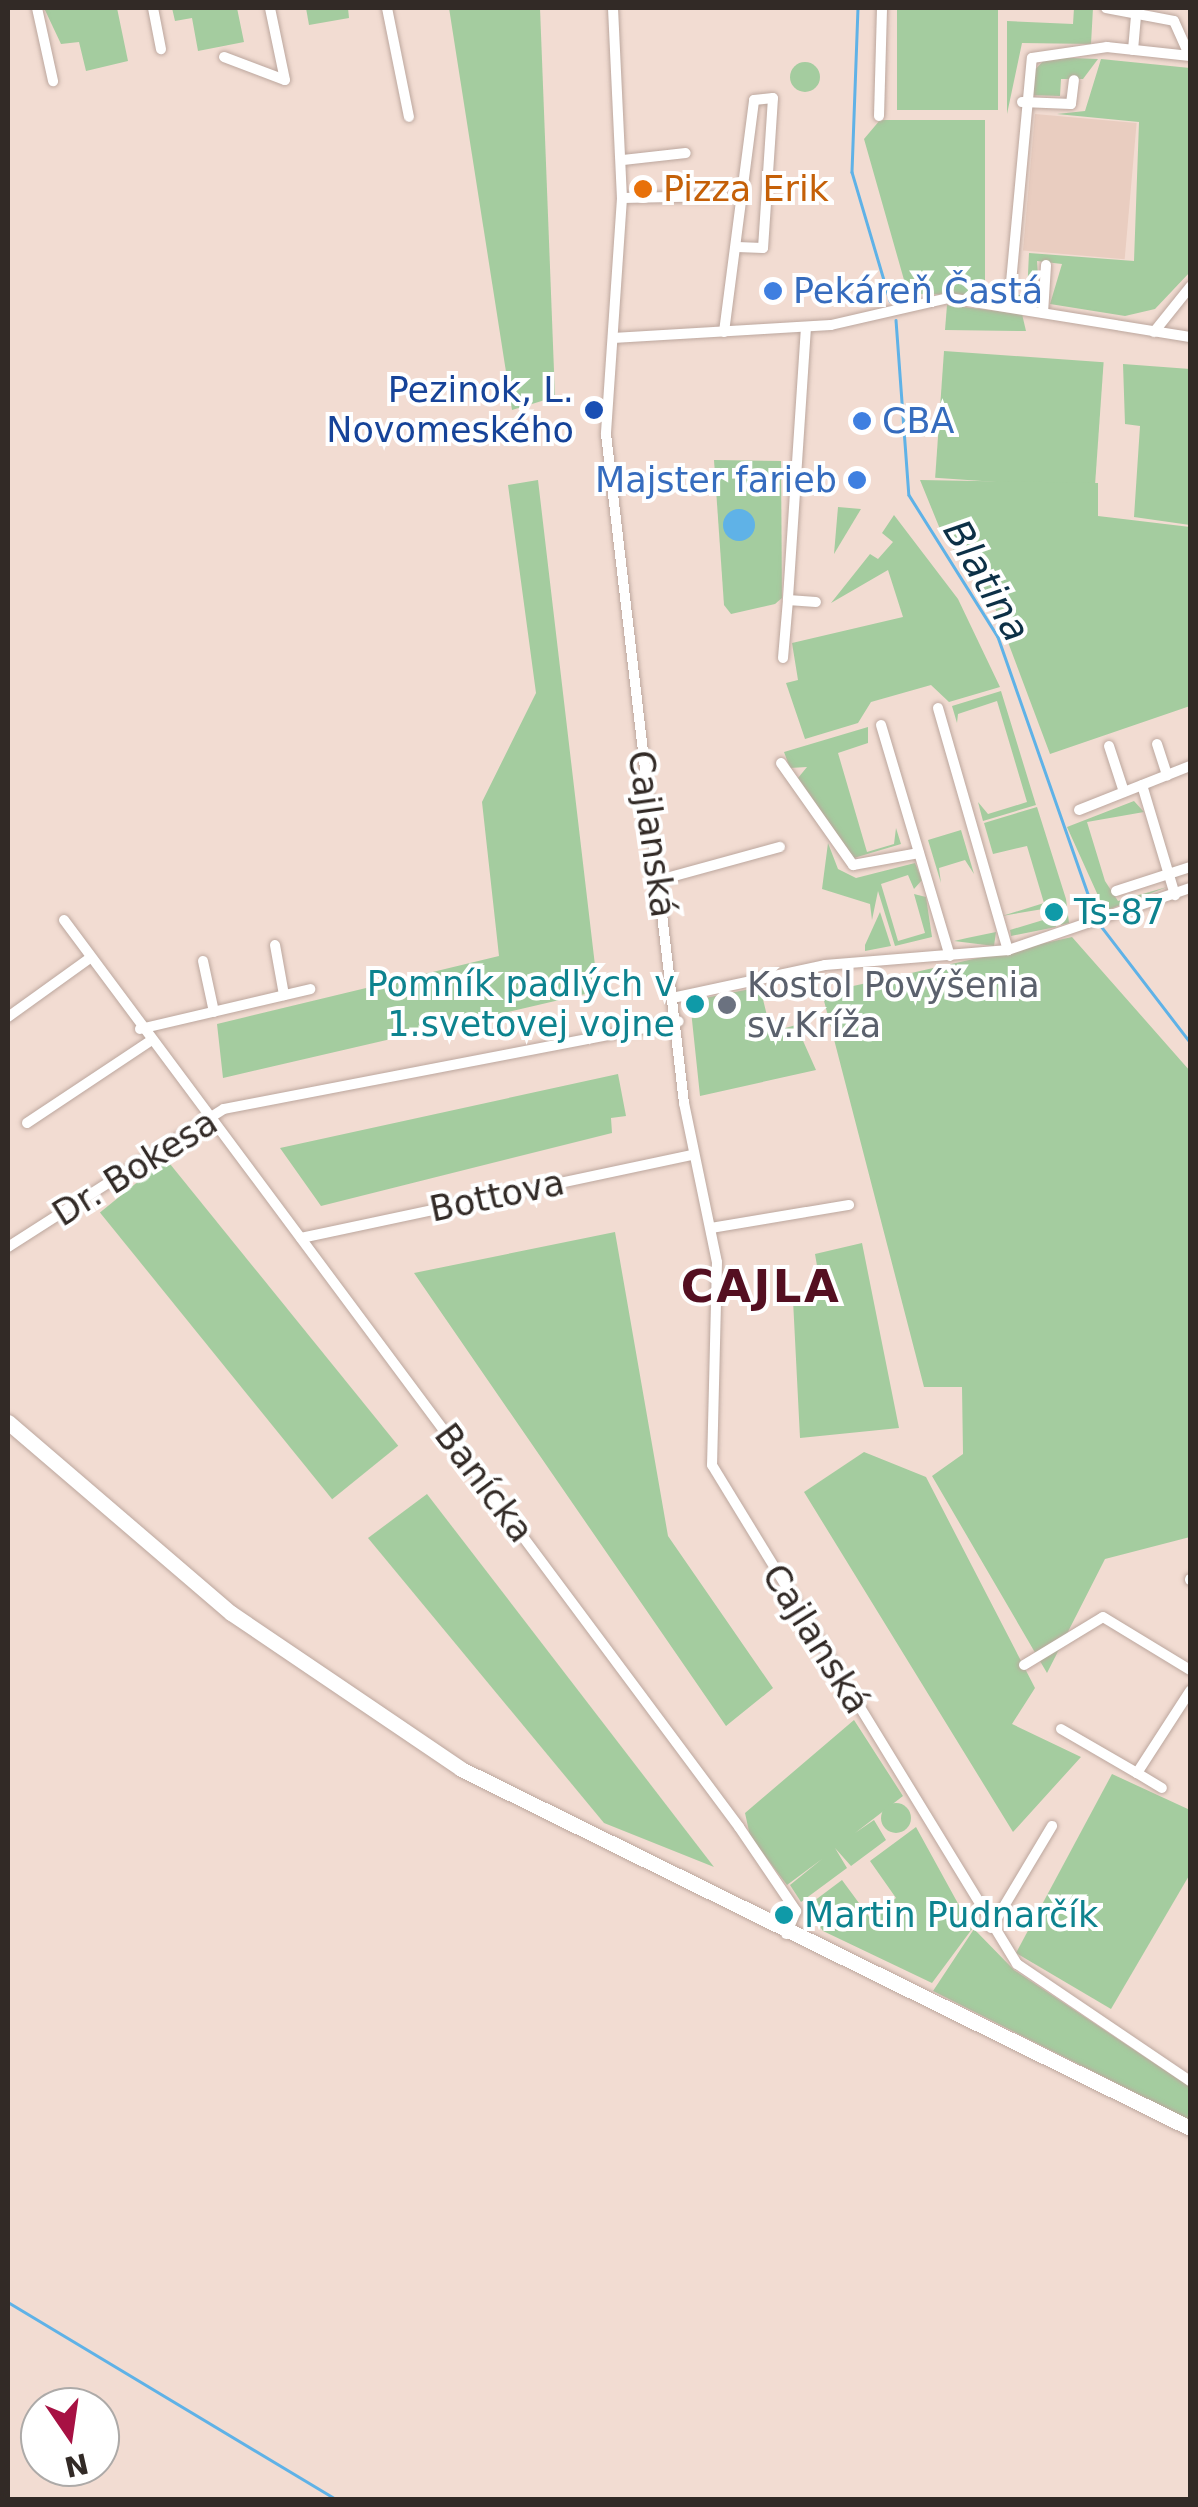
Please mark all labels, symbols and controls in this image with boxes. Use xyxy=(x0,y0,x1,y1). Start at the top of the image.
place label: Pizza Erik xyxy=(663,168,829,210)
marker: Pizza Erik xyxy=(632,178,654,200)
place label: Pekáreň Častá xyxy=(793,270,1043,312)
marker: Pekáreň Častá xyxy=(762,280,784,302)
place label: Pezinok, L. Novomeského xyxy=(326,369,574,451)
marker: Pezinok, L. Novomeského xyxy=(583,399,605,421)
place label: CBA xyxy=(882,400,954,442)
marker: CBA xyxy=(851,410,873,432)
place label: Majster farieb xyxy=(595,459,837,501)
marker: Majster farieb xyxy=(846,469,868,491)
water label: Blatina xyxy=(933,512,1039,650)
street label: Cajlanská xyxy=(619,748,685,920)
place label: Ts-87 xyxy=(1074,891,1165,933)
marker: Ts-87 xyxy=(1043,901,1065,923)
place label: Pomník padlých v 1.svetovej vojne xyxy=(367,963,675,1045)
place label: Kostol Povýšenia sv.Kríža xyxy=(747,964,1040,1046)
marker: Pomník padlých v 1.svetovej vojne xyxy=(684,993,706,1015)
marker: Kostol Povýšenia sv.Kríža xyxy=(716,994,738,1016)
street label: Dr. Bokesa xyxy=(45,1101,225,1235)
street label: Bottova xyxy=(426,1161,568,1231)
district label: CAJLA xyxy=(681,1260,841,1314)
street label: Banícka xyxy=(426,1415,542,1551)
street label: Cajlanská xyxy=(754,1557,878,1721)
place label: Martin Pudnarčík xyxy=(804,1894,1098,1936)
marker: Martin Pudnarčík xyxy=(773,1904,795,1926)
north arrow xyxy=(20,2387,120,2487)
text: N xyxy=(61,2446,92,2483)

